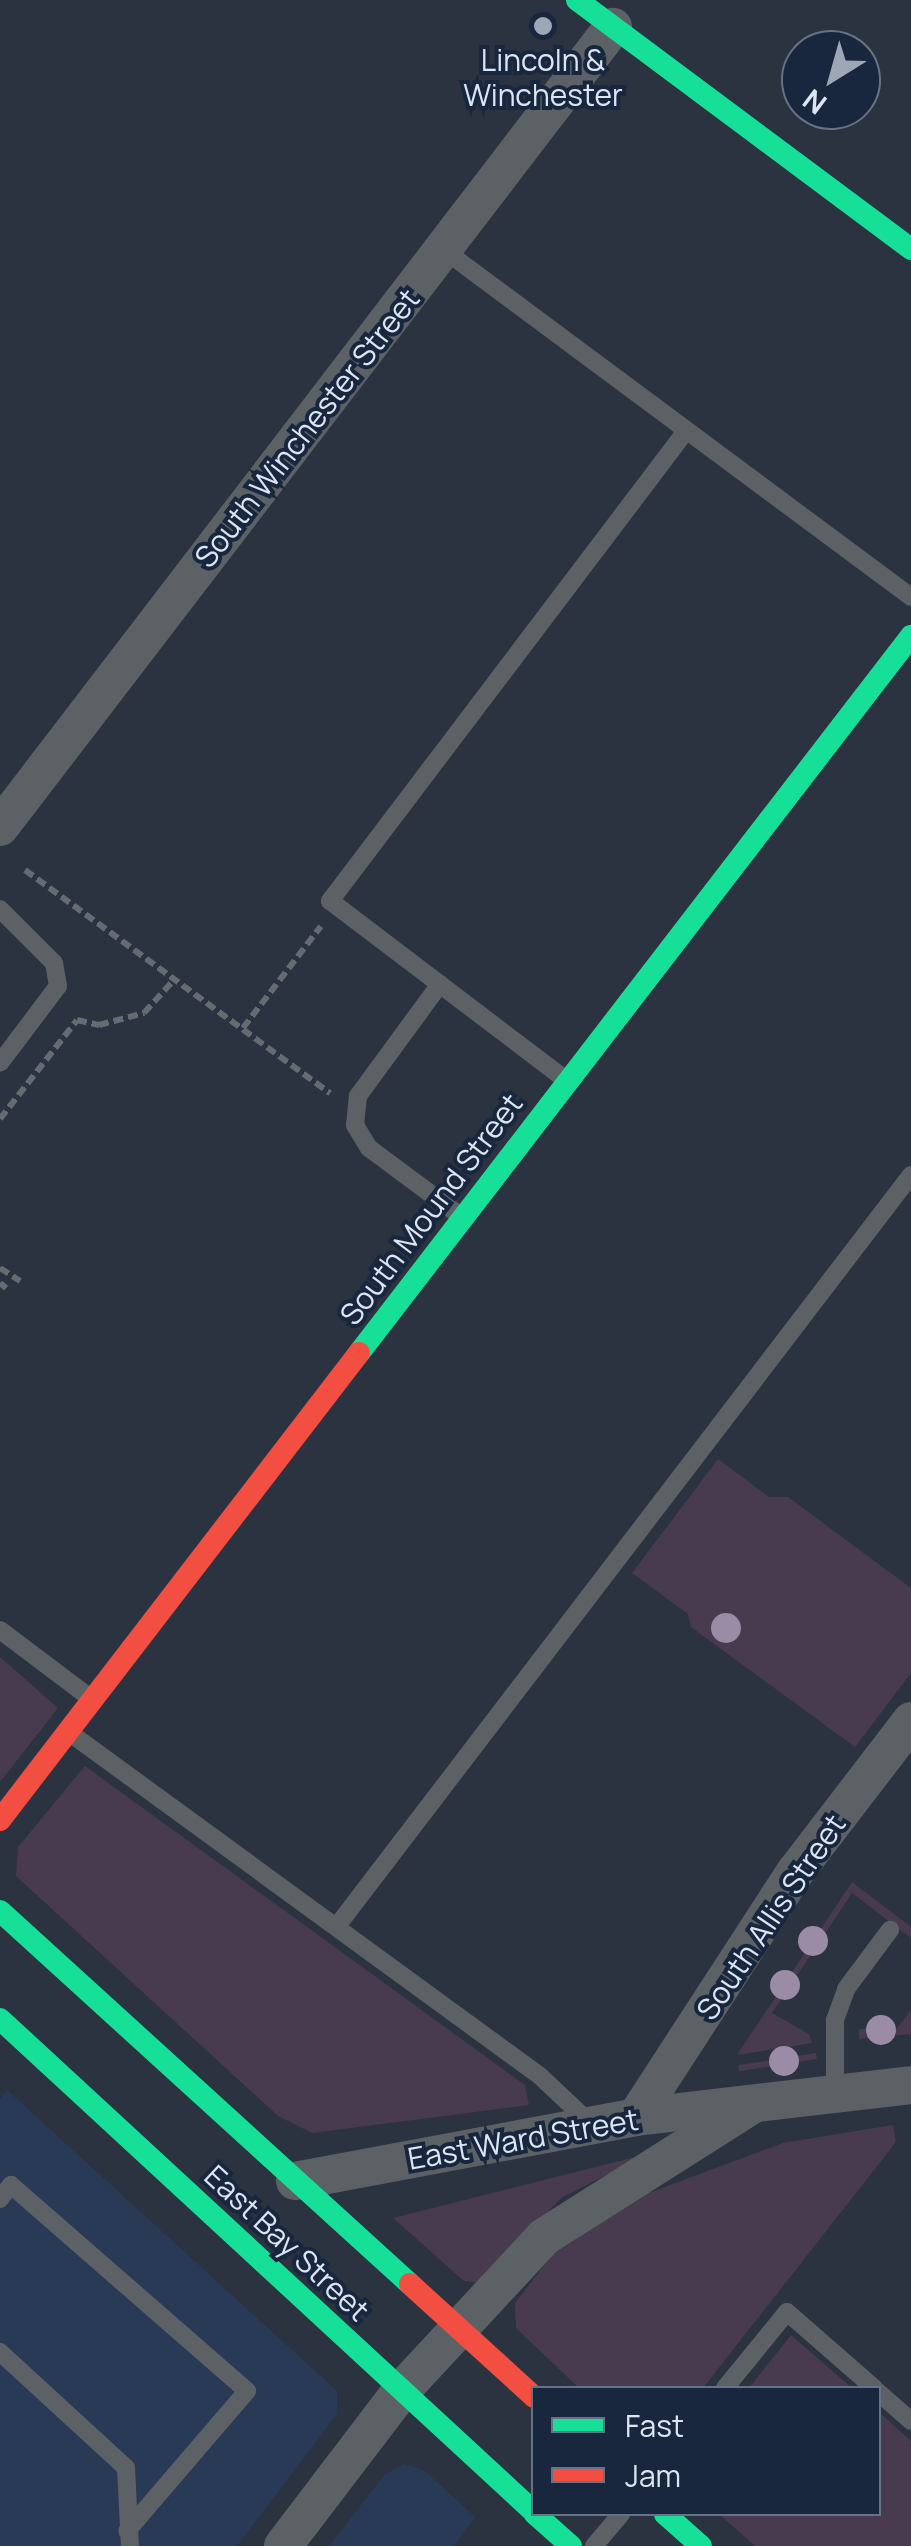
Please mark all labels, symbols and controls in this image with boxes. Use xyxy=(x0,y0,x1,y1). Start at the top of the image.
marker: Lincoln & Winchester xyxy=(532,15,554,37)
north arrow xyxy=(781,30,881,130)
place label: Lincoln & Winchester xyxy=(463,42,623,112)
text: N xyxy=(795,81,834,124)
street label: South Winchester Street xyxy=(187,282,427,574)
street label: South Mound Street xyxy=(332,1086,530,1332)
street label: South Allis Street xyxy=(689,1808,853,2026)
street label: East Ward Street xyxy=(405,2101,641,2177)
street label: East Bay Street xyxy=(197,2158,377,2328)
legend xyxy=(531,2386,881,2516)
text: Fast xyxy=(625,2405,684,2446)
text: Jam xyxy=(625,2455,681,2496)

